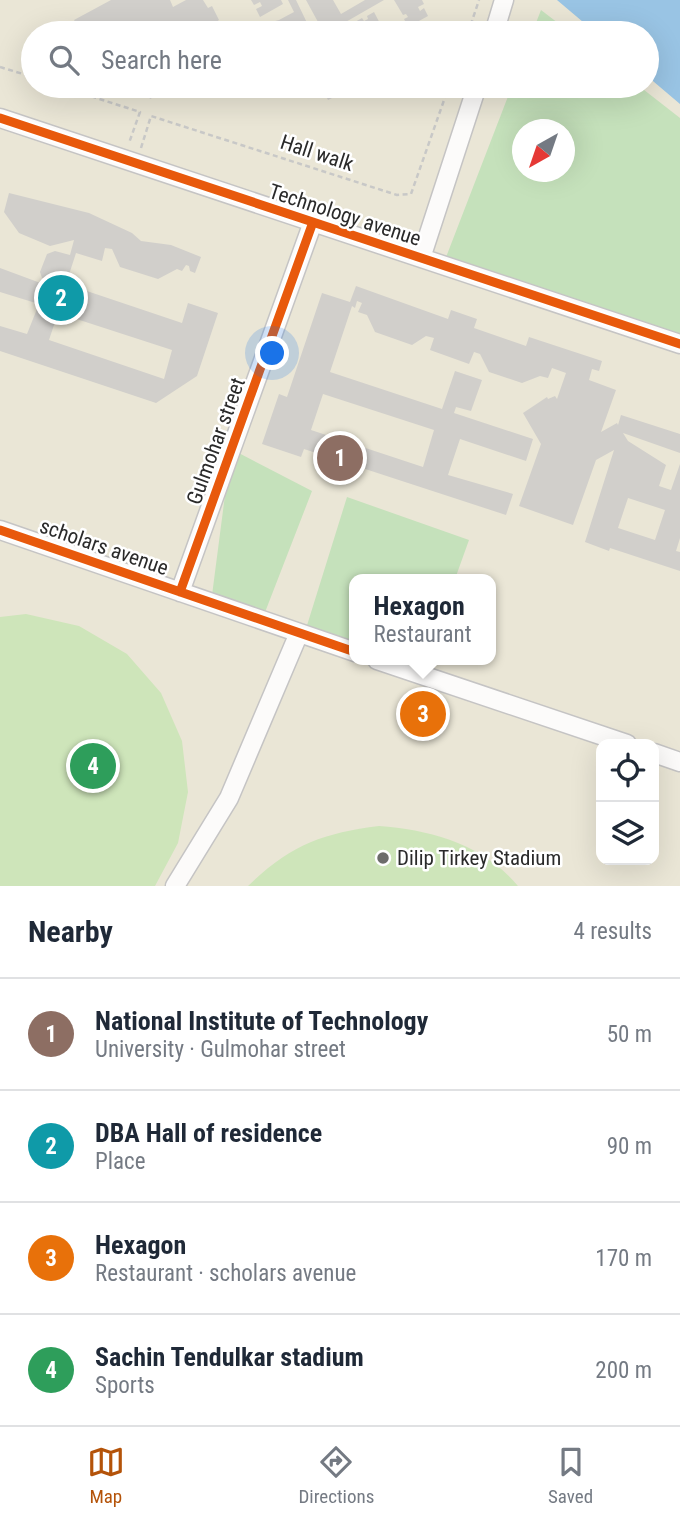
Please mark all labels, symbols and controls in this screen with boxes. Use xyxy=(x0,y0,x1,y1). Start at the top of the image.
search box xyxy=(21,21,659,98)
icon: search xyxy=(45,41,83,79)
text: Search here xyxy=(101,45,222,75)
north arrow xyxy=(512,119,575,182)
street label: Hall walk xyxy=(277,130,357,176)
street label: Technology avenue xyxy=(266,179,424,251)
pin: 2 xyxy=(38,272,84,324)
your location xyxy=(255,336,289,370)
street label: Gulmohar street xyxy=(182,374,250,508)
pin: 1 xyxy=(317,432,363,484)
street label: scholars avenue xyxy=(37,514,172,580)
popup xyxy=(349,574,496,665)
text: Hexagon xyxy=(374,591,465,621)
text: Restaurant xyxy=(374,621,471,648)
pin: 3 xyxy=(400,688,446,740)
map controls xyxy=(596,739,659,865)
button: locate xyxy=(596,739,659,802)
pin: 4 xyxy=(70,740,116,792)
button: layers xyxy=(596,802,659,865)
place label: Dilip Tirkey Stadium xyxy=(397,846,561,870)
marker: Dilip Tirkey Stadium xyxy=(375,850,391,866)
text: Nearby xyxy=(28,914,113,949)
text: 4 results xyxy=(574,918,652,945)
text: National Institute of Technology xyxy=(95,1006,428,1036)
text: 1 xyxy=(45,1021,57,1048)
text: 50 m xyxy=(607,1021,652,1048)
text: University · Gulmohar street xyxy=(95,1036,346,1063)
text: DBA Hall of residence xyxy=(95,1118,322,1148)
text: 2 xyxy=(45,1133,57,1160)
text: 90 m xyxy=(607,1133,652,1160)
text: Place xyxy=(95,1148,145,1175)
text: Hexagon xyxy=(95,1230,186,1260)
text: 3 xyxy=(45,1245,57,1272)
text: 170 m xyxy=(595,1245,652,1272)
text: Restaurant · scholars avenue xyxy=(95,1260,356,1287)
text: Sachin Tendulkar stadium xyxy=(95,1342,364,1372)
text: 4 xyxy=(45,1357,57,1384)
text: 200 m xyxy=(595,1357,652,1384)
text: Sports xyxy=(95,1372,155,1399)
tab: Map xyxy=(87,1443,125,1508)
tab: Directions xyxy=(298,1443,374,1508)
tab: Saved xyxy=(548,1443,593,1508)

